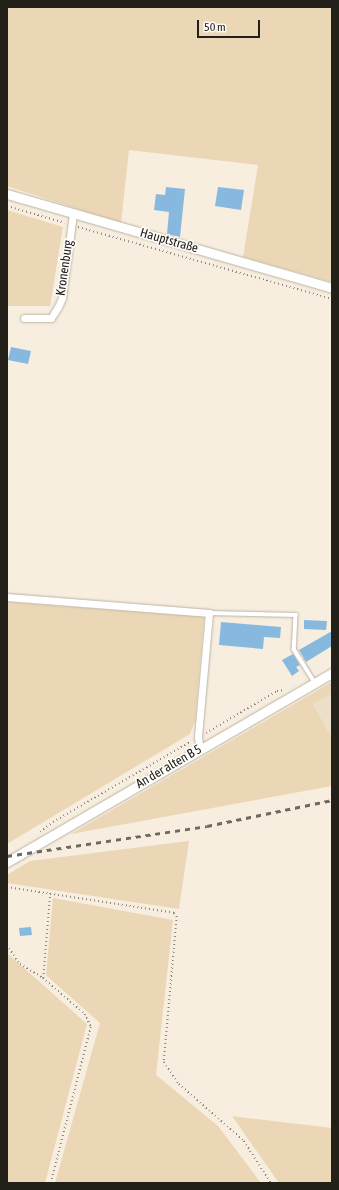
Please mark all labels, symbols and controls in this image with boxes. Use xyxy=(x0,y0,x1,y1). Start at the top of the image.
scale bar xyxy=(199,12,262,38)
text: 50 m xyxy=(204,20,226,34)
street label: Hauptstraße xyxy=(138,225,200,257)
street label: Kronenburg xyxy=(53,239,77,297)
street label: An der alten B 5 xyxy=(133,742,205,792)

